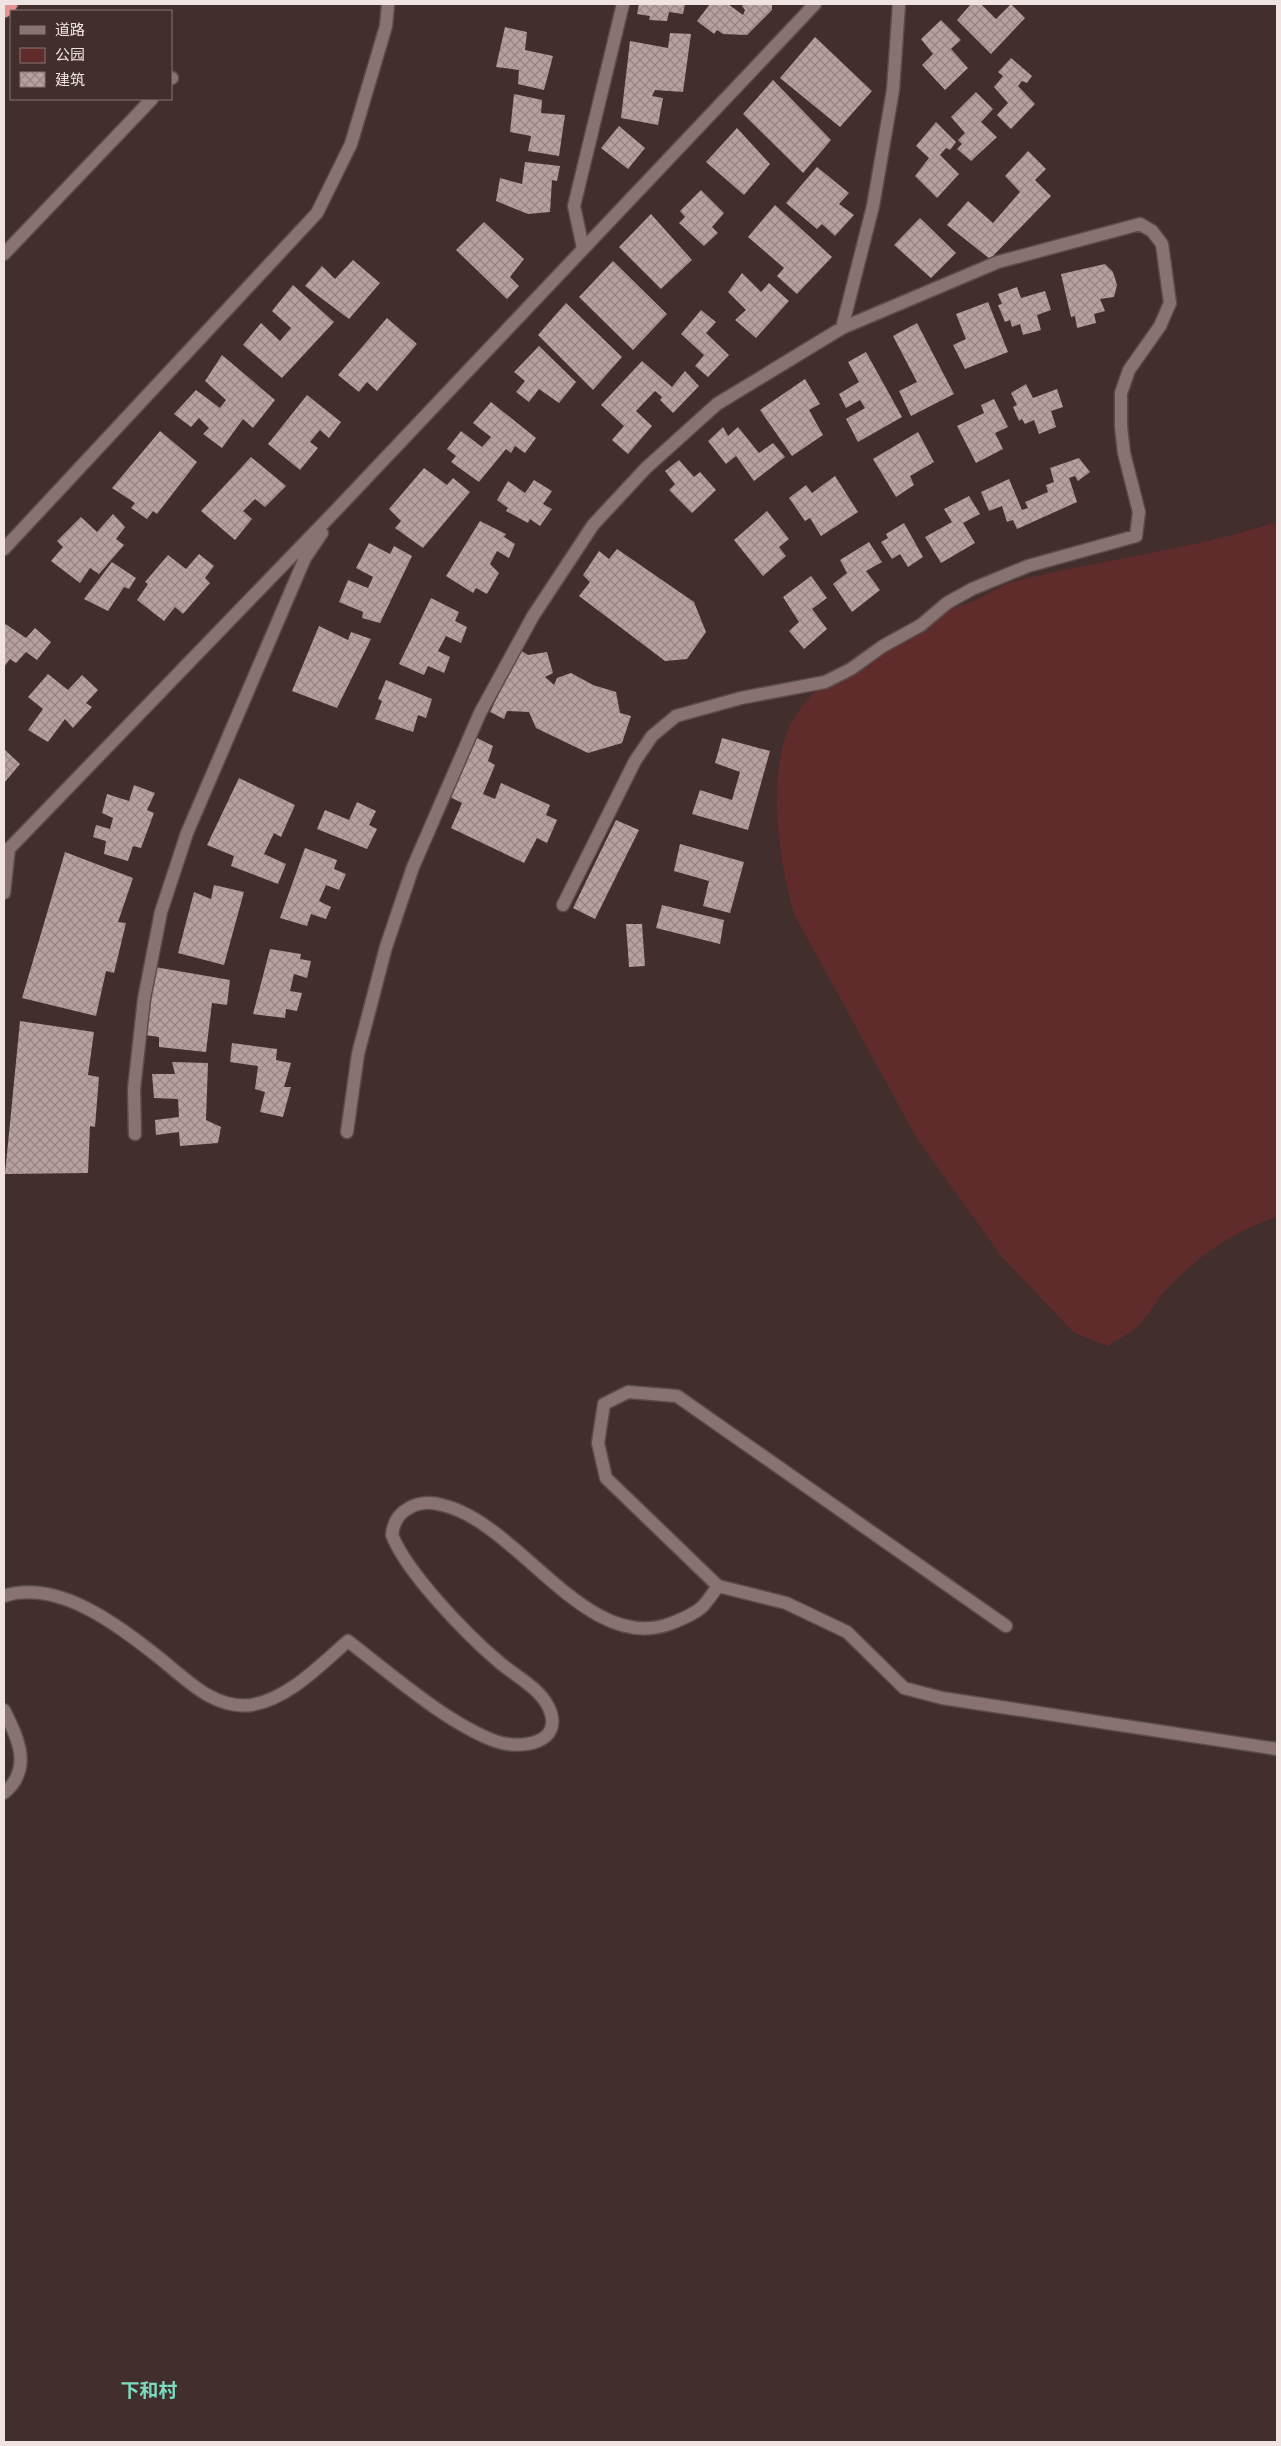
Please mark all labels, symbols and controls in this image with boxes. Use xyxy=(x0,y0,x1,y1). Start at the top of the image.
legend xyxy=(10,10,172,100)
text: 道路 xyxy=(55,21,85,38)
text: 公园 xyxy=(55,46,85,63)
text: 建筑 xyxy=(55,71,85,88)
district label: 下和村 xyxy=(120,2379,178,2401)

